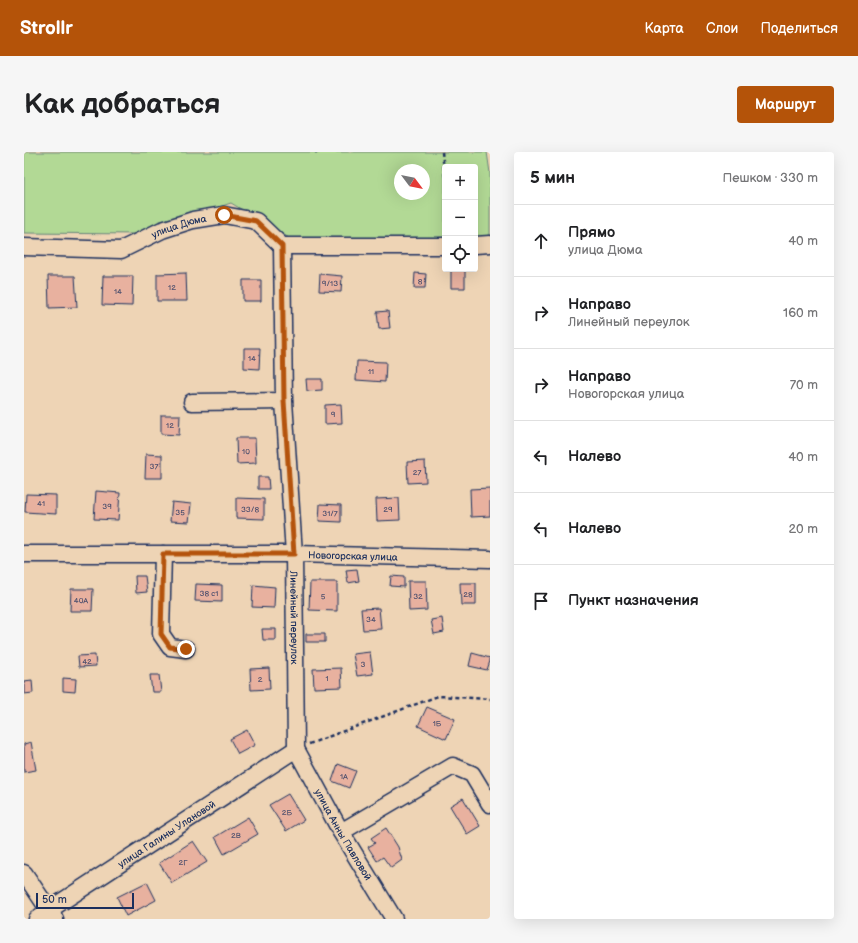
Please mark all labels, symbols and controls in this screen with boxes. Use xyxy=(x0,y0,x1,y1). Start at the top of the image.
text: Strollr xyxy=(20,17,73,40)
text: Карта xyxy=(644,20,684,37)
text: Слои xyxy=(706,20,738,37)
text: Поделиться xyxy=(760,20,838,37)
button: Маршрут xyxy=(737,86,834,123)
text: Как добраться xyxy=(24,88,221,121)
north arrow xyxy=(394,164,430,200)
map controls xyxy=(442,164,478,272)
button: + xyxy=(442,164,478,200)
text: 5 мин xyxy=(530,168,575,188)
text: Пешком · 330 m xyxy=(723,170,818,186)
button: − xyxy=(442,200,478,236)
route start xyxy=(215,206,233,224)
street label: улица Дюма xyxy=(150,213,208,241)
text: Прямо xyxy=(568,223,615,242)
icon: ahead xyxy=(530,230,552,252)
text: 40 m xyxy=(788,233,818,249)
button: locate xyxy=(442,236,478,272)
text: улица Дюма xyxy=(568,242,643,258)
house number: 8 xyxy=(418,277,423,286)
house number: 9/13 xyxy=(322,279,338,288)
house number: 12 xyxy=(168,283,176,292)
house number: 14 xyxy=(114,287,122,296)
text: Направо xyxy=(568,295,631,314)
icon: right xyxy=(530,302,552,324)
text: 160 m xyxy=(783,305,818,321)
text: Линейный переулок xyxy=(568,314,690,330)
house number: 14 xyxy=(248,354,256,363)
house number: 11 xyxy=(368,367,374,376)
text: Направо xyxy=(568,367,631,386)
icon: right xyxy=(530,374,552,396)
text: 70 m xyxy=(790,377,818,393)
text: Новогорская улица xyxy=(568,386,684,402)
house number: 9 xyxy=(331,410,336,419)
house number: 12 xyxy=(166,421,174,430)
icon: left xyxy=(530,446,552,468)
house number: 10 xyxy=(242,447,250,456)
text: Налево xyxy=(568,447,621,466)
text: 40 m xyxy=(788,449,818,465)
house number: 37 xyxy=(150,462,158,471)
house number: 27 xyxy=(413,468,421,477)
house number: 41 xyxy=(37,499,45,508)
house number: 39 xyxy=(102,502,112,511)
house number: 33/8 xyxy=(241,505,259,514)
house number: 29 xyxy=(383,505,393,514)
house number: 35 xyxy=(175,508,185,517)
house number: 31/7 xyxy=(322,509,338,518)
icon: left xyxy=(530,518,552,540)
text: Налево xyxy=(568,519,621,538)
text: 20 m xyxy=(788,521,818,537)
street label: Новогорская улица xyxy=(308,549,398,564)
street label: Линейный переулок xyxy=(287,570,300,665)
house number: 38 с1 xyxy=(200,589,218,598)
house number: 28 xyxy=(463,590,473,599)
icon: arrive xyxy=(530,590,552,612)
text: Пункт назначения xyxy=(568,591,699,610)
house number: 5 xyxy=(321,592,326,601)
house number: 32 xyxy=(413,592,423,601)
house number: 40А xyxy=(74,596,88,605)
house number: 34 xyxy=(366,615,376,624)
route end xyxy=(177,640,195,658)
house number: 42 xyxy=(82,657,92,666)
house number: 3 xyxy=(361,660,366,669)
house number: 1 xyxy=(325,674,329,683)
house number: 2 xyxy=(258,675,263,684)
house number: 1Б xyxy=(433,719,442,728)
house number: 1А xyxy=(340,772,348,781)
street label: улица Анны Павловой xyxy=(312,787,374,883)
street label: улица Галины Улановой xyxy=(116,798,218,871)
house number: 2Б xyxy=(282,808,293,817)
house number: 2В xyxy=(231,831,241,840)
house number: 2Г xyxy=(178,858,188,867)
scale bar xyxy=(36,891,134,910)
text: 50 m xyxy=(42,893,67,906)

